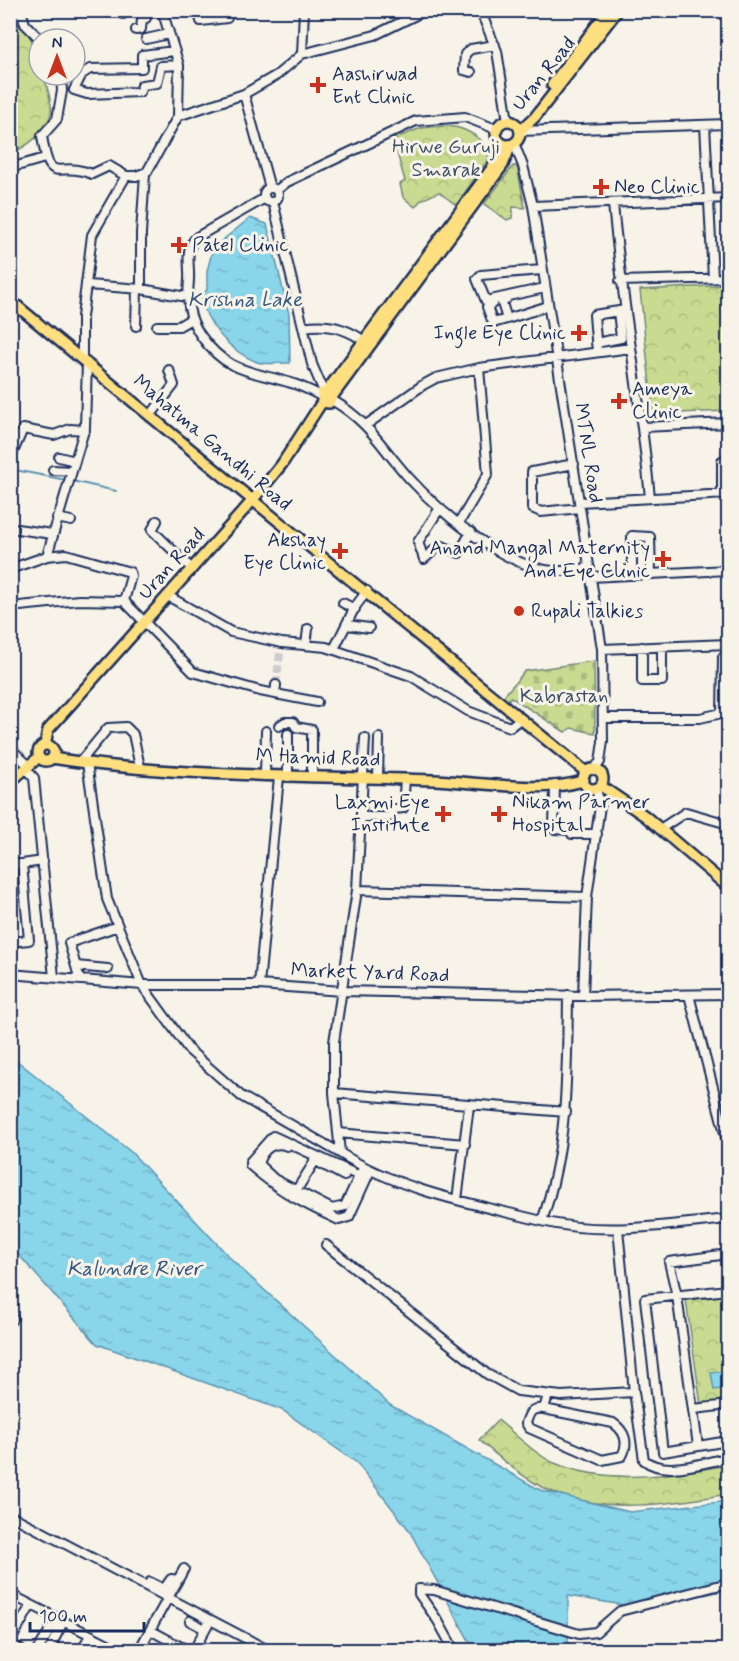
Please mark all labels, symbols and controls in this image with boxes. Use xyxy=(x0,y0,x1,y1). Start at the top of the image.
north arrow xyxy=(27,27,87,87)
street label: Uran Road xyxy=(506,31,582,117)
text: N xyxy=(52,33,62,54)
place label: Aashirwad Ent Clinic xyxy=(332,61,418,111)
marker: Aashirwad Ent Clinic xyxy=(309,76,327,94)
park label: Hirwe Guruji Smarak xyxy=(392,134,500,184)
place label: Neo Clinic xyxy=(614,174,700,201)
marker: Neo Clinic xyxy=(592,178,610,196)
place label: Patel Clinic xyxy=(192,232,288,259)
marker: Patel Clinic xyxy=(170,236,188,254)
water label: Krishna Lake xyxy=(188,286,303,314)
place label: Ingle Eye Clinic xyxy=(434,320,566,349)
marker: Ingle Eye Clinic xyxy=(570,324,588,342)
street label: Mahatma Gandhi Road xyxy=(127,368,297,518)
place label: Ameya Clinic xyxy=(632,376,693,426)
marker: Ameya Clinic xyxy=(610,392,628,410)
street label: MTNL Road xyxy=(567,401,609,505)
street label: Uran Road xyxy=(132,522,212,606)
place label: Akshay Eye Clinic xyxy=(243,527,326,577)
place label: Anand Mangal Maternity And Eye Clinic xyxy=(429,535,650,585)
marker: Akshay Eye Clinic xyxy=(331,542,349,560)
marker: Anand Mangal Maternity And Eye Clinic xyxy=(654,550,672,568)
place label: Rupali Talkies xyxy=(531,598,643,625)
marker: Rupali Talkies xyxy=(512,604,526,618)
park label: Kabrastan xyxy=(520,683,608,710)
street label: M Hamid Road xyxy=(255,742,381,774)
place label: Laxmi Eye Institute xyxy=(335,789,430,839)
place label: Nikam Parmer Hospital xyxy=(512,789,650,839)
marker: Laxmi Eye Institute xyxy=(434,805,452,823)
marker: Nikam Parmer Hospital xyxy=(490,805,508,823)
street label: Market Yard Road xyxy=(290,957,450,989)
water label: Kalundre River xyxy=(67,1255,205,1283)
scale bar xyxy=(30,1595,144,1633)
text: 100 m xyxy=(39,1605,87,1629)

